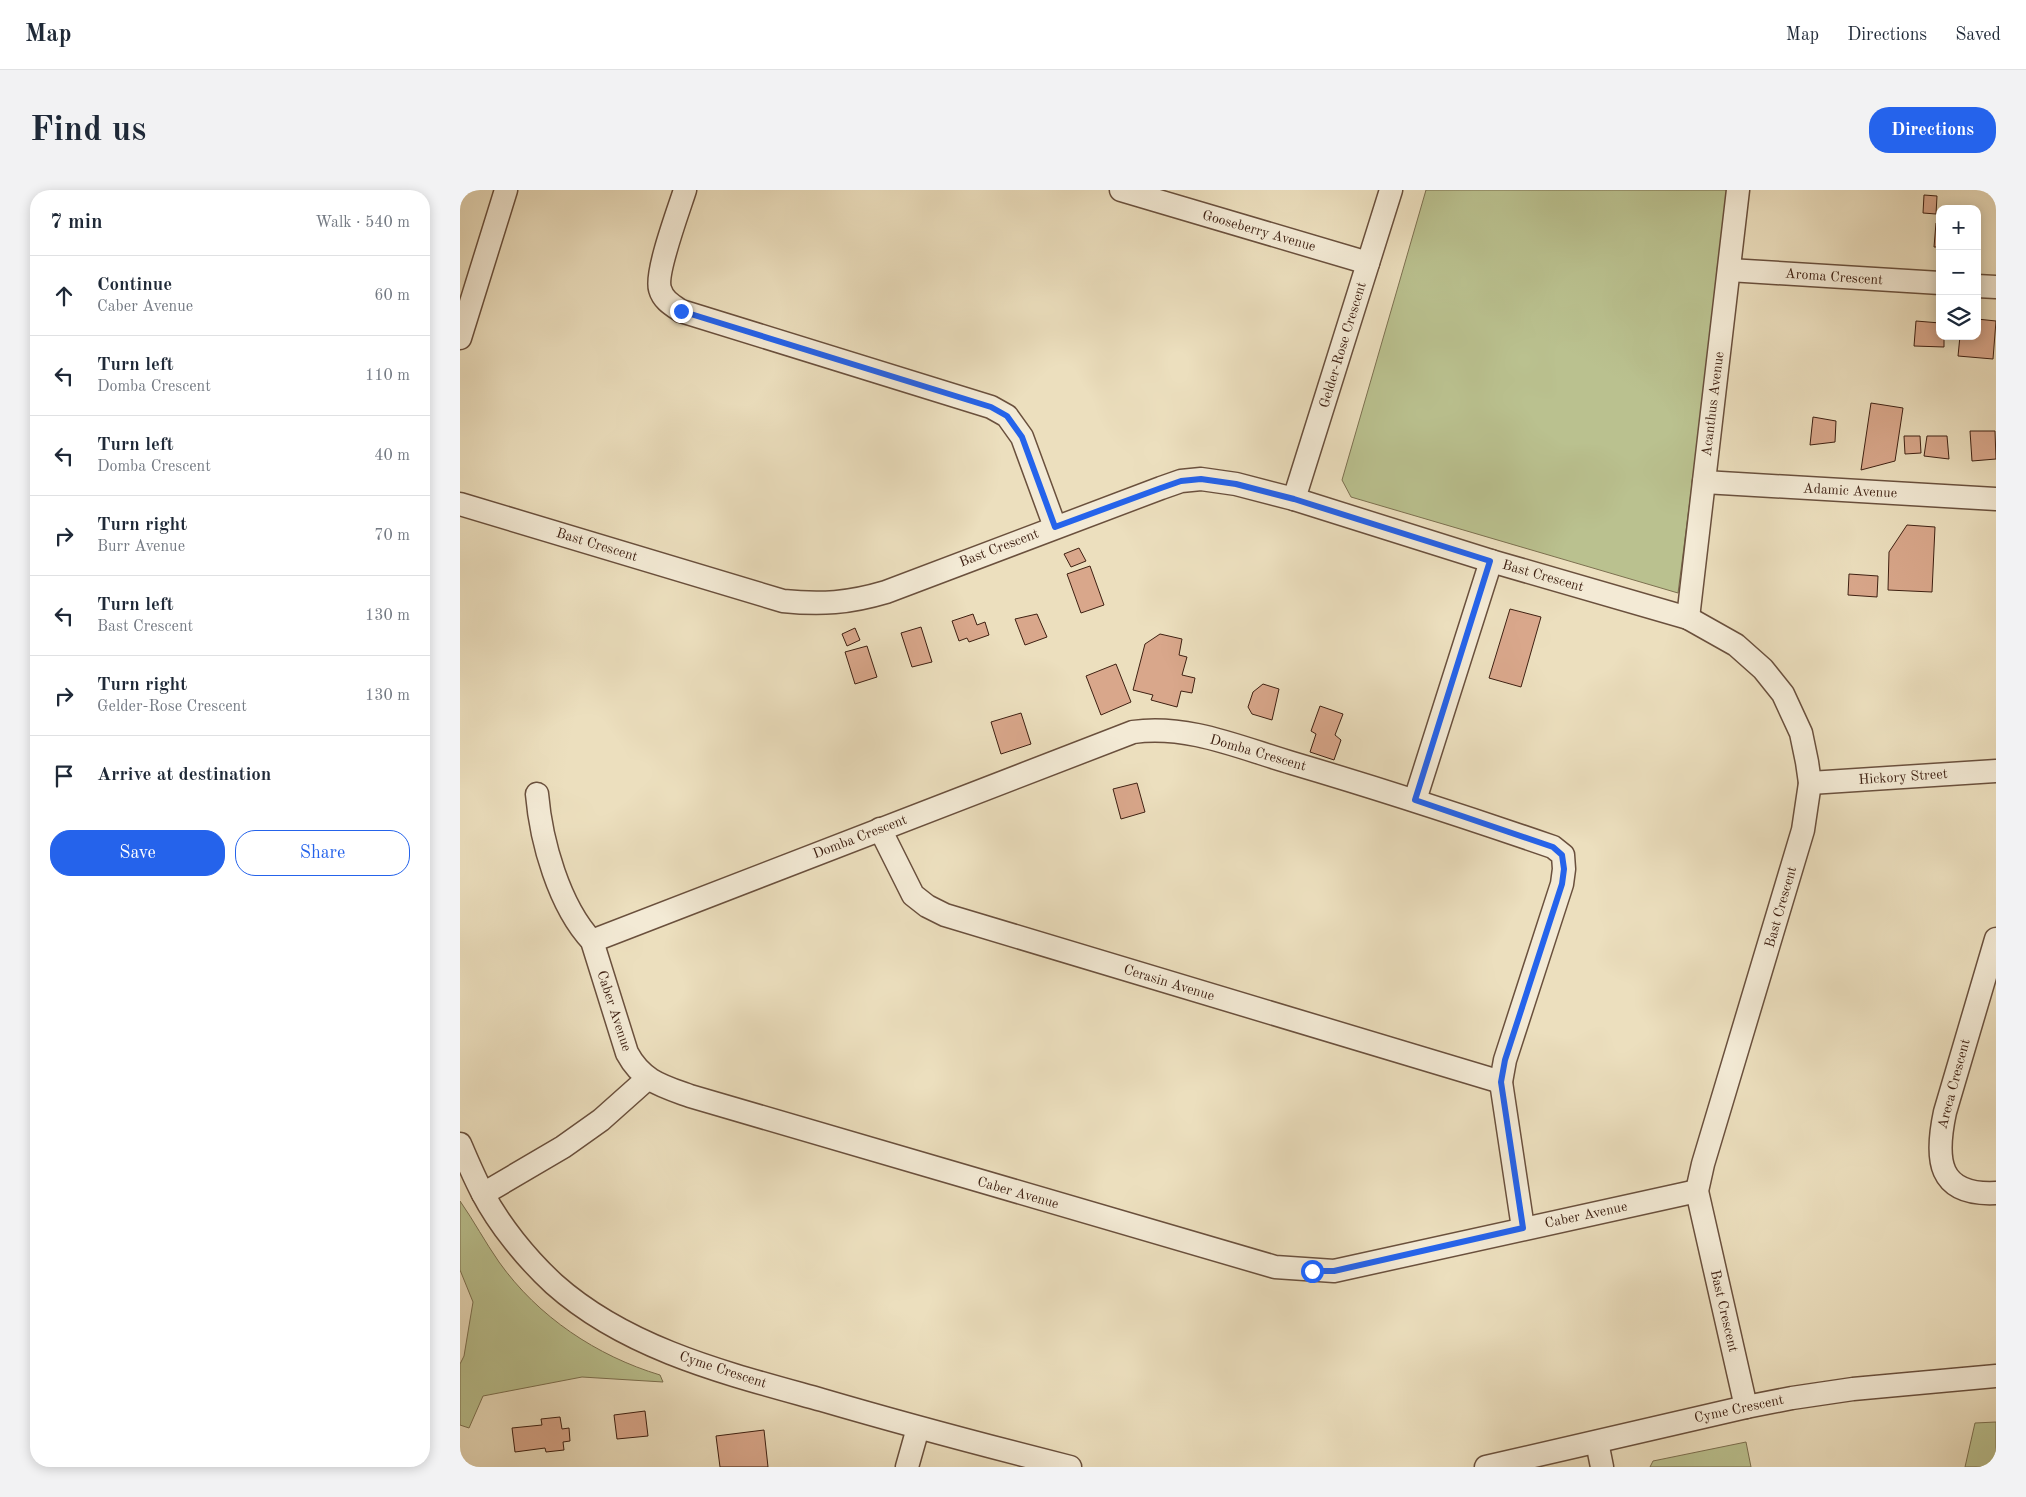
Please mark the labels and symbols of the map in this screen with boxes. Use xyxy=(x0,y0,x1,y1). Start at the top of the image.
street label: Gooseberry Avenue xyxy=(1201,208,1317,254)
street label: Aroma Crescent xyxy=(1785,267,1883,287)
street label: Gelder-Rose Crescent xyxy=(1317,280,1369,410)
route end xyxy=(670,300,693,323)
street label: Acanthus Avenue xyxy=(1700,351,1726,457)
street label: Adamic Avenue xyxy=(1803,482,1897,500)
street label: Bast Crescent xyxy=(555,526,639,564)
street label: Bast Crescent xyxy=(957,526,1041,570)
street label: Bast Crescent xyxy=(1501,558,1585,594)
street label: Domba Crescent xyxy=(1208,733,1308,773)
street label: Hickory Street xyxy=(1858,767,1948,787)
street label: Domba Crescent xyxy=(811,813,909,861)
street label: Bast Crescent xyxy=(1763,865,1799,949)
street label: Cerasin Avenue xyxy=(1122,963,1216,1003)
street label: Caber Avenue xyxy=(594,969,634,1053)
street label: Areca Crescent xyxy=(1935,1037,1973,1130)
street label: Caber Avenue xyxy=(976,1175,1060,1211)
street label: Caber Avenue xyxy=(1543,1199,1629,1231)
route start xyxy=(1301,1260,1324,1283)
street label: Bast Crescent xyxy=(1708,1268,1740,1354)
street label: Cyme Crescent xyxy=(678,1349,768,1391)
street label: Cyme Crescent xyxy=(1693,1393,1785,1425)

